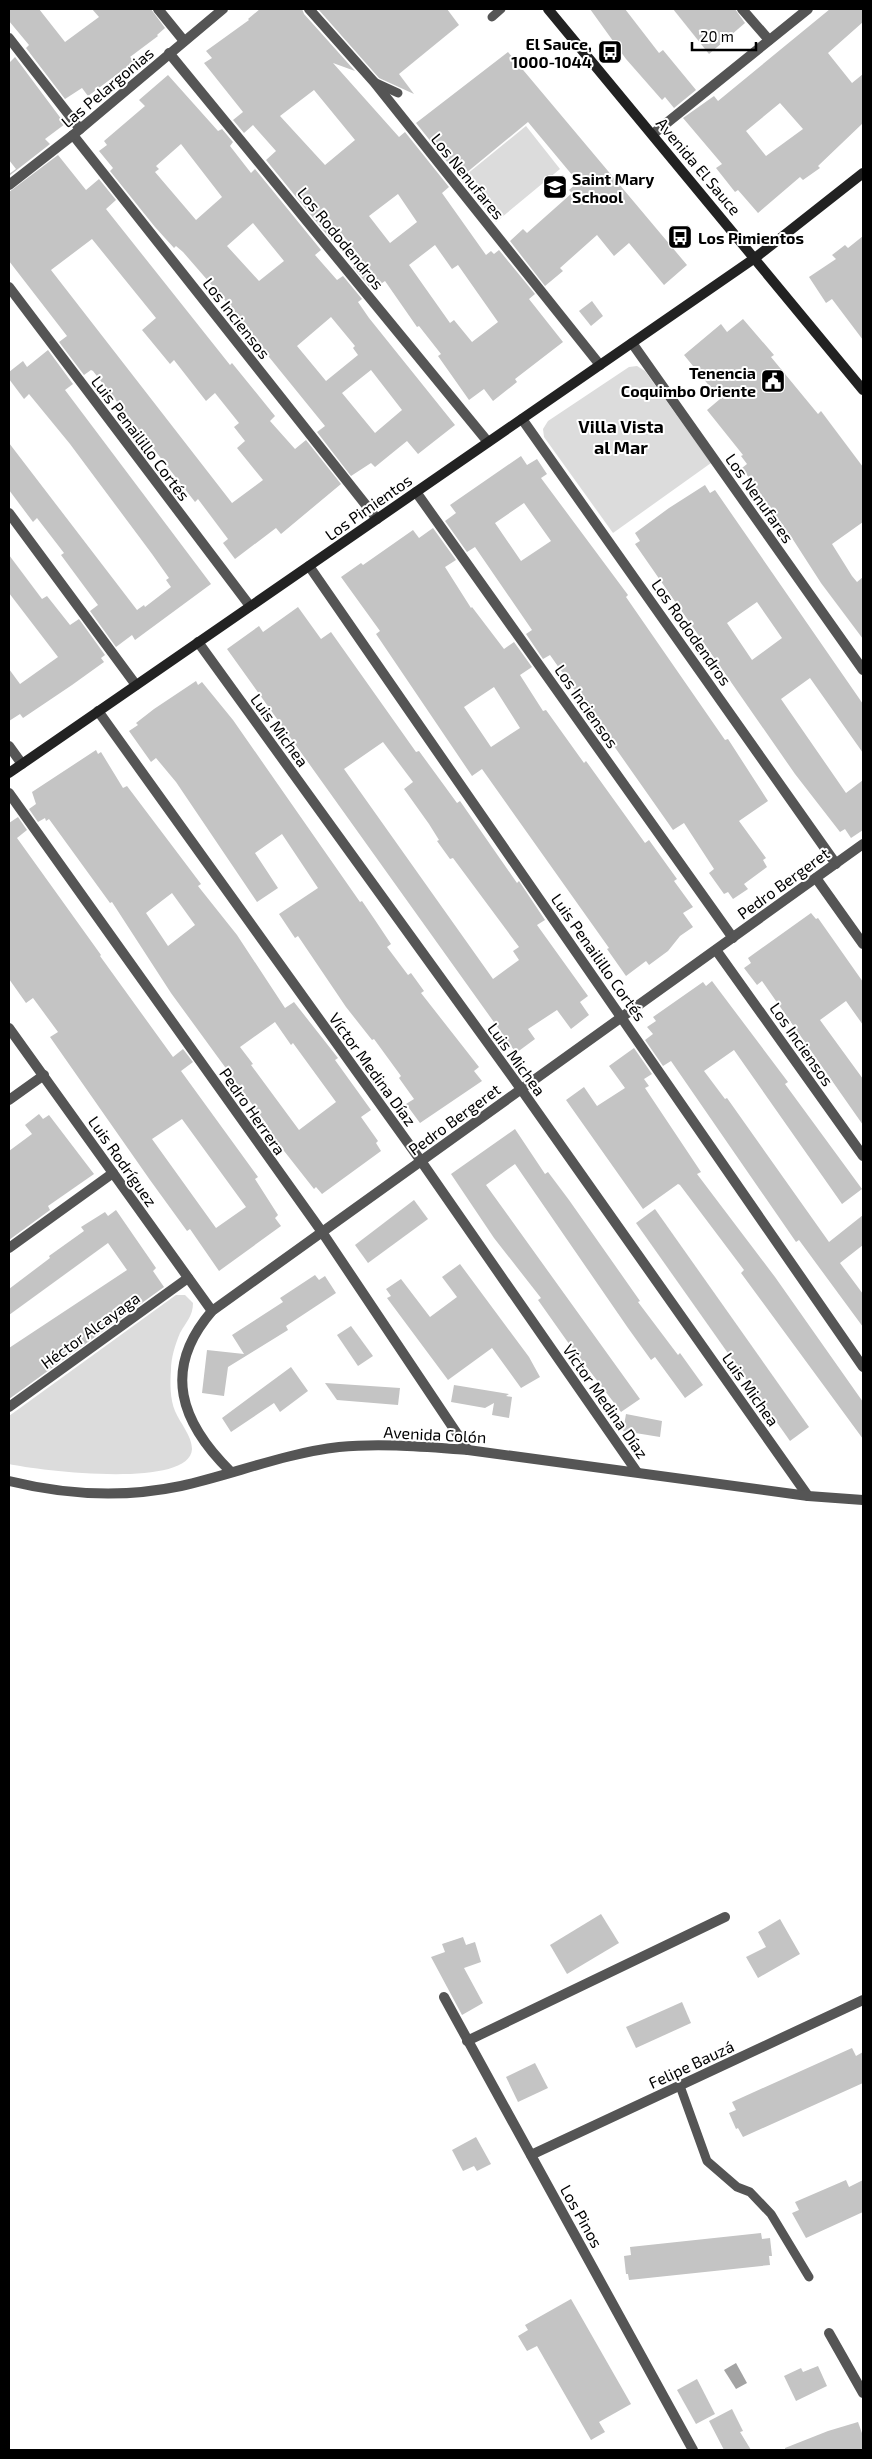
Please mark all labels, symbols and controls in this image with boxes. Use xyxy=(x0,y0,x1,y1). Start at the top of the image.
scale bar xyxy=(692,20,756,52)
text: 20 m xyxy=(700,27,734,45)
place label: El Sauce, 1000-1044 xyxy=(511,34,592,71)
bus stop icon: El Sauce, 1000-1044 xyxy=(597,39,623,65)
street label: Las Pelargonias xyxy=(57,43,157,131)
street label: Avenida El Sauce xyxy=(653,113,745,219)
street label: Los Nenufares xyxy=(428,129,508,223)
place label: Saint Mary School xyxy=(572,169,654,206)
school or university icon: Saint Mary School xyxy=(542,174,568,200)
street label: Los Rododendros xyxy=(294,183,388,293)
bus stop icon: Los Pimientos xyxy=(667,224,693,250)
place label: Los Pimientos xyxy=(698,228,804,247)
street label: Los Inciensos xyxy=(200,274,274,362)
place label: Tenencia Coquimbo Oriente xyxy=(621,363,756,400)
public building icon: Tenencia Coquimbo Oriente xyxy=(760,368,786,394)
street label: Luis Penailillo Cortés xyxy=(88,372,194,504)
district label: Villa Vista al Mar xyxy=(578,415,664,458)
street label: Los Nenufares xyxy=(722,450,798,546)
street label: Los Pimientos xyxy=(321,470,415,544)
street label: Los Rododendros xyxy=(648,575,736,689)
street label: Los Inciensos xyxy=(551,661,623,751)
street label: Luis Michea xyxy=(247,690,313,770)
street label: Pedro Bergeret xyxy=(733,843,833,923)
street label: Luis Penailillo Cortés xyxy=(548,890,650,1024)
street label: Los Inciensos xyxy=(766,999,838,1089)
street label: Víctor Medina Díaz xyxy=(326,1009,420,1129)
street label: Luis Michea xyxy=(484,1019,550,1099)
street label: Pedro Herrera xyxy=(216,1064,290,1158)
street label: Pedro Bergeret xyxy=(404,1079,504,1159)
street label: Luis Rodríguez xyxy=(85,1112,161,1210)
street label: Héctor Alcayaga xyxy=(37,1288,143,1372)
street label: Víctor Medina Díaz xyxy=(559,1340,653,1462)
street label: Luis Michea xyxy=(719,1349,783,1429)
street label: Avenida Colón xyxy=(383,1422,487,1446)
street label: Felipe Bauzá xyxy=(645,2036,737,2092)
street label: Los Pinos xyxy=(557,2181,607,2251)

